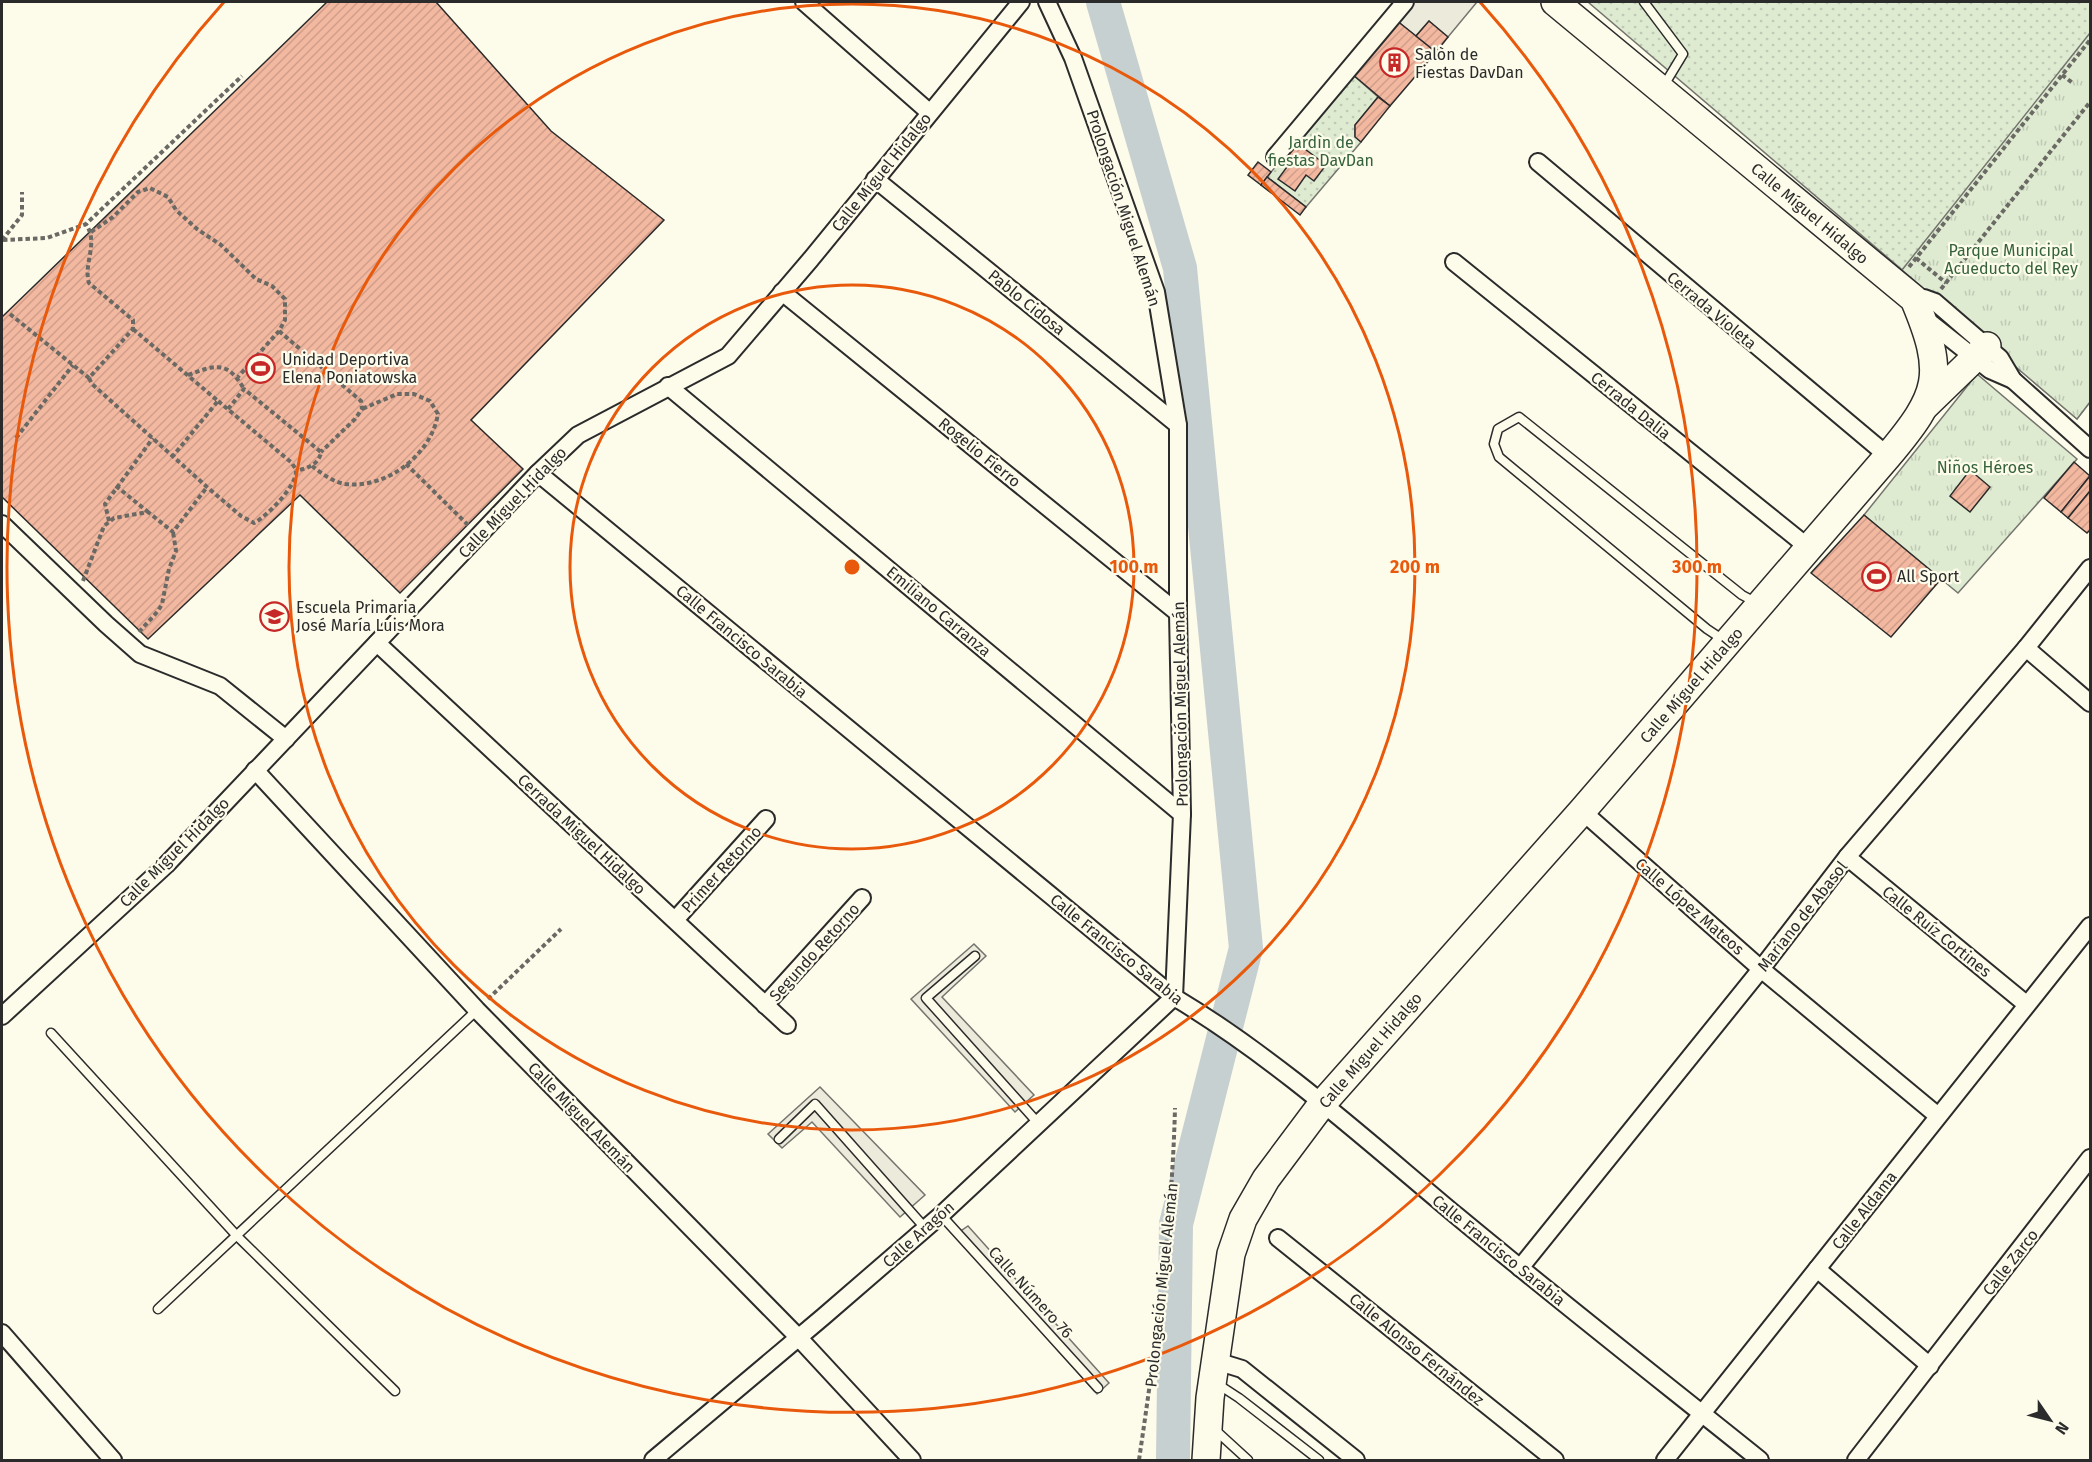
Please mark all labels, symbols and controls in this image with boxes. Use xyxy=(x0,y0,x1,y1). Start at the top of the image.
place label: Salòn de Fiestas DavDan xyxy=(1415,45,1524,82)
building icon: Salòn de Fiestas DavDan xyxy=(1378,47,1410,79)
street label: Prolongación Miguel Alemán xyxy=(1083,107,1164,309)
street label: Calle Míguel Hidalgo xyxy=(828,109,935,236)
park label: Jardìn de fiestas DavDan xyxy=(1268,133,1374,170)
street label: Calle Míguel Hidalgo xyxy=(1747,159,1872,268)
park label: Parque Municipal Acueducto del Rey xyxy=(1944,241,2078,278)
street label: Pablo Cidosa xyxy=(984,266,1069,339)
street label: Cerrada Violeta xyxy=(1663,267,1760,353)
place label: Unidad Deportiva Elena Poniatowska xyxy=(282,350,417,387)
sports icon: Unidad Deportiva Elena Poniatowska xyxy=(245,352,277,384)
street label: Cerrada Dalia xyxy=(1587,367,1674,443)
street label: Rogelio Fierro xyxy=(935,414,1025,491)
street label: Calle Míguel Hidalgo xyxy=(454,443,570,562)
park label: Niños Héroes xyxy=(1937,458,2033,477)
text: 100 m xyxy=(1110,556,1158,578)
text: 200 m xyxy=(1390,556,1440,578)
text: 300 m xyxy=(1671,556,1722,578)
centre of rings xyxy=(842,557,862,577)
sports icon: All Sport xyxy=(1860,560,1892,592)
street label: Emiliano Carranza xyxy=(883,562,995,661)
place label: All Sport xyxy=(1897,567,1960,586)
street label: Calle Francisco Sarabia xyxy=(672,581,811,702)
place label: Escuela Primaria José María Luis Mora xyxy=(296,598,445,635)
school or university icon: Escuela Primaria José María Luis Mora xyxy=(259,600,291,632)
street label: Prolongación Miguel Alemán xyxy=(1169,601,1192,807)
street label: Calle Míguel Hidalgo xyxy=(1636,624,1747,747)
street label: Cerrada Miguel Hidalgo xyxy=(514,770,650,899)
street label: Calle Míguel Hidalgo xyxy=(116,794,233,911)
street label: Primer Retorno xyxy=(677,822,765,917)
street label: Calle López Mateos xyxy=(1631,854,1748,959)
street label: Mariano de Abasol xyxy=(1753,857,1852,975)
street label: Calle Ruíz Cortines xyxy=(1878,882,1995,981)
street label: Calle Francisco Sarabia xyxy=(1046,890,1187,1009)
street label: Segundo Retorno xyxy=(765,899,863,1005)
street label: Calle Míguel Hidalgo xyxy=(1315,989,1426,1112)
street label: Calle Miguel Alemán xyxy=(524,1058,639,1176)
street label: Calle Aldama xyxy=(1828,1167,1901,1253)
street label: Prolongación Miguel Alemán xyxy=(1141,1182,1182,1388)
street label: Calle Francisco Sarabia xyxy=(1428,1191,1569,1310)
street label: Calle Aragón xyxy=(879,1197,958,1271)
street label: Calle Zarco xyxy=(1979,1225,2042,1299)
street label: Calle Número 76 xyxy=(984,1243,1077,1342)
street label: Calle Alonso Fernández xyxy=(1345,1289,1488,1410)
north arrow xyxy=(2020,1390,2080,1450)
text: N xyxy=(2051,1419,2073,1438)

